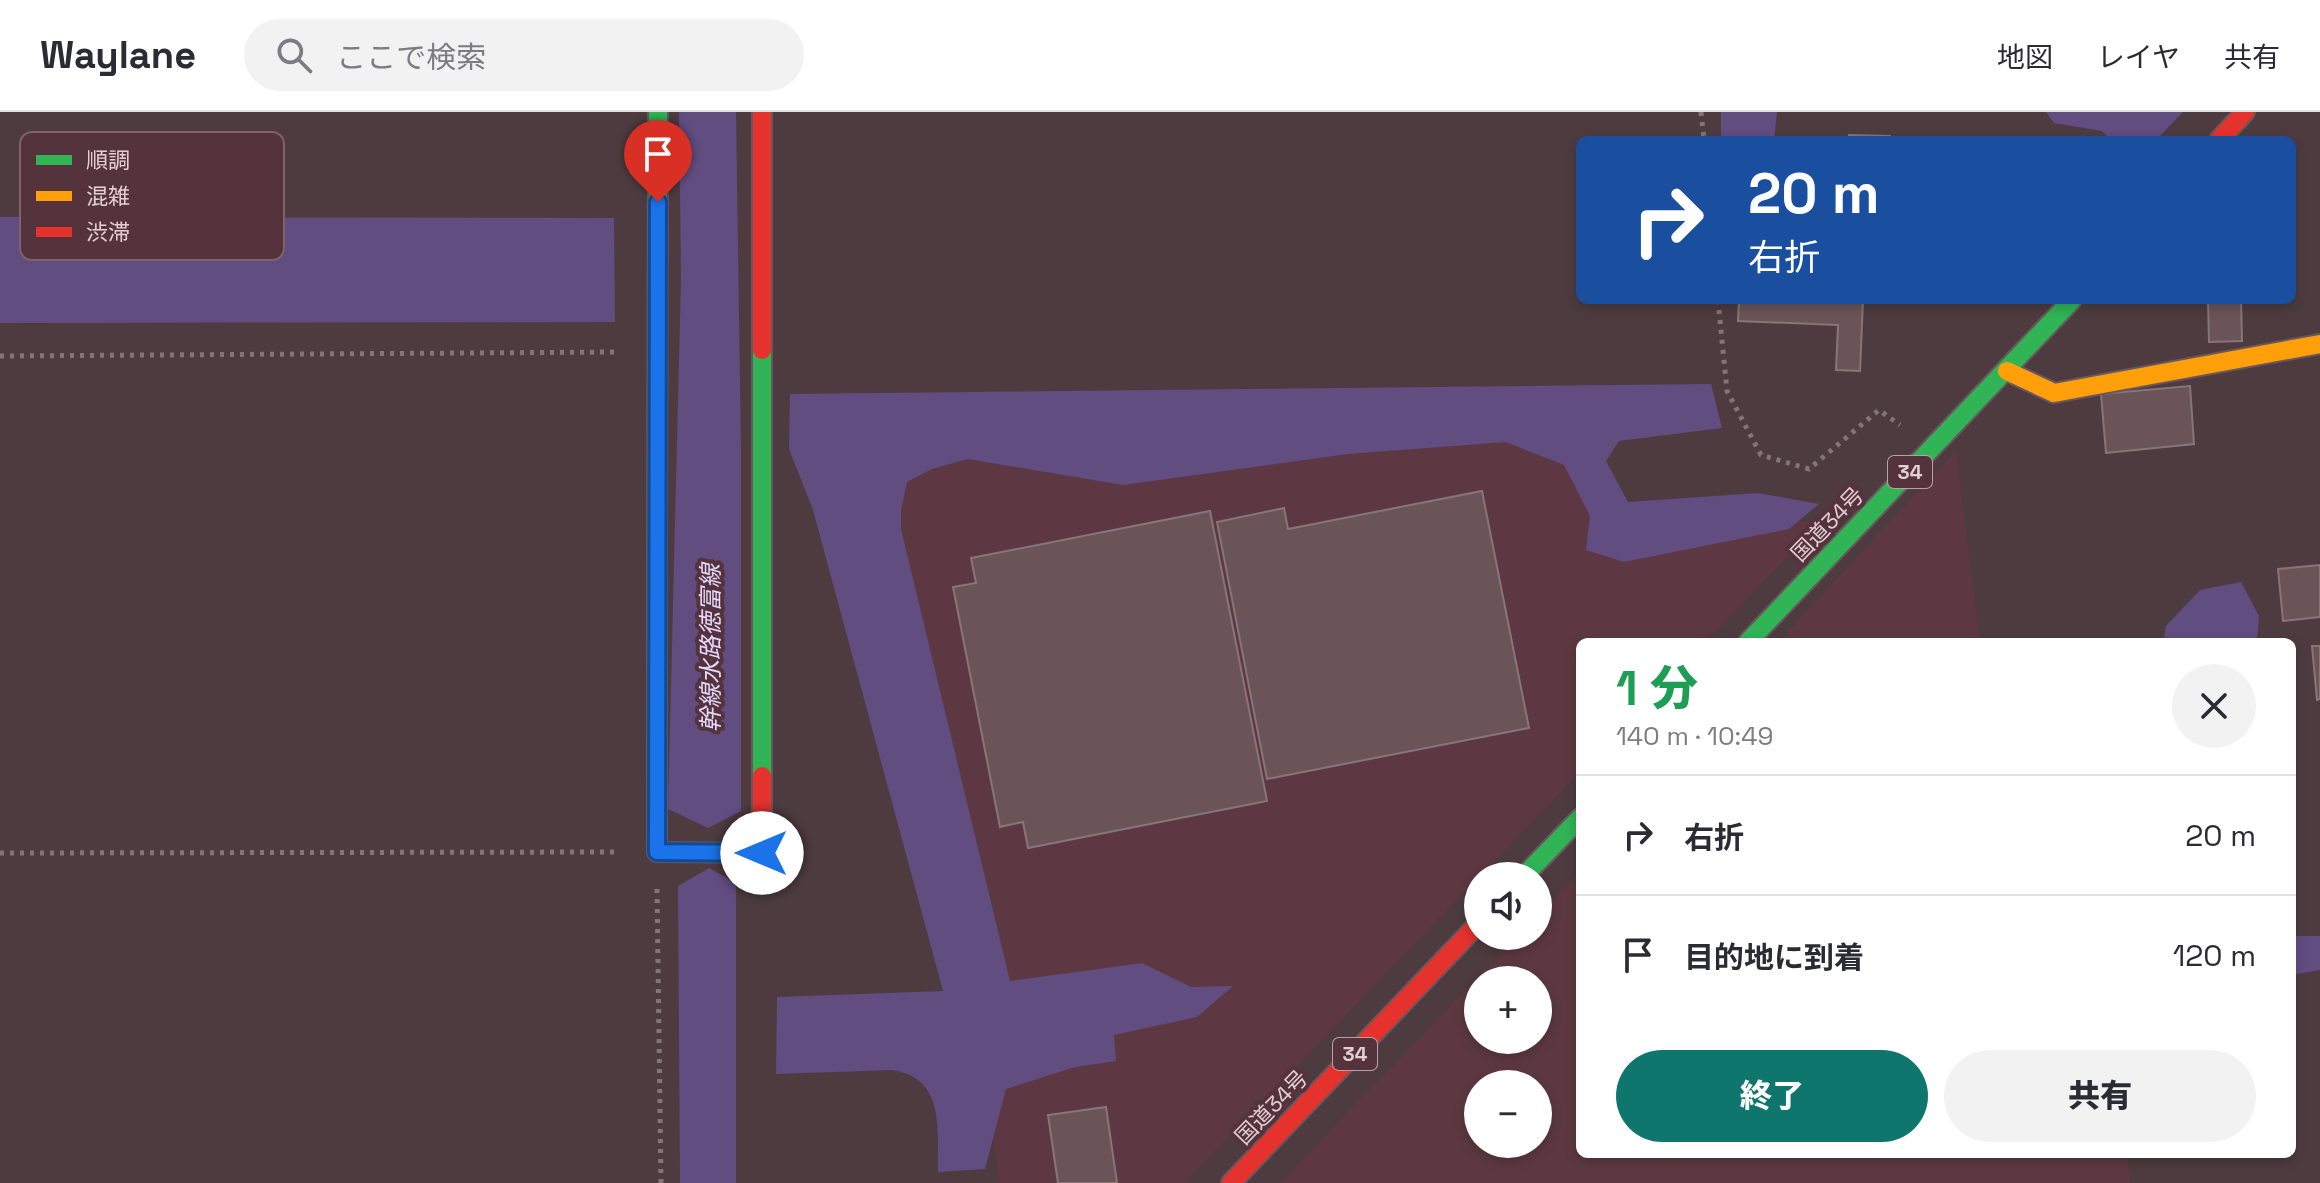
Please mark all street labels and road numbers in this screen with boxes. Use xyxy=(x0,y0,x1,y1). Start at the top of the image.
road number: 34 xyxy=(1888,456,1932,488)
street label: 国道34号 xyxy=(1785,481,1869,567)
road number: 34 xyxy=(1333,1038,1377,1070)
street label: 国道34号 xyxy=(1229,1064,1313,1150)

